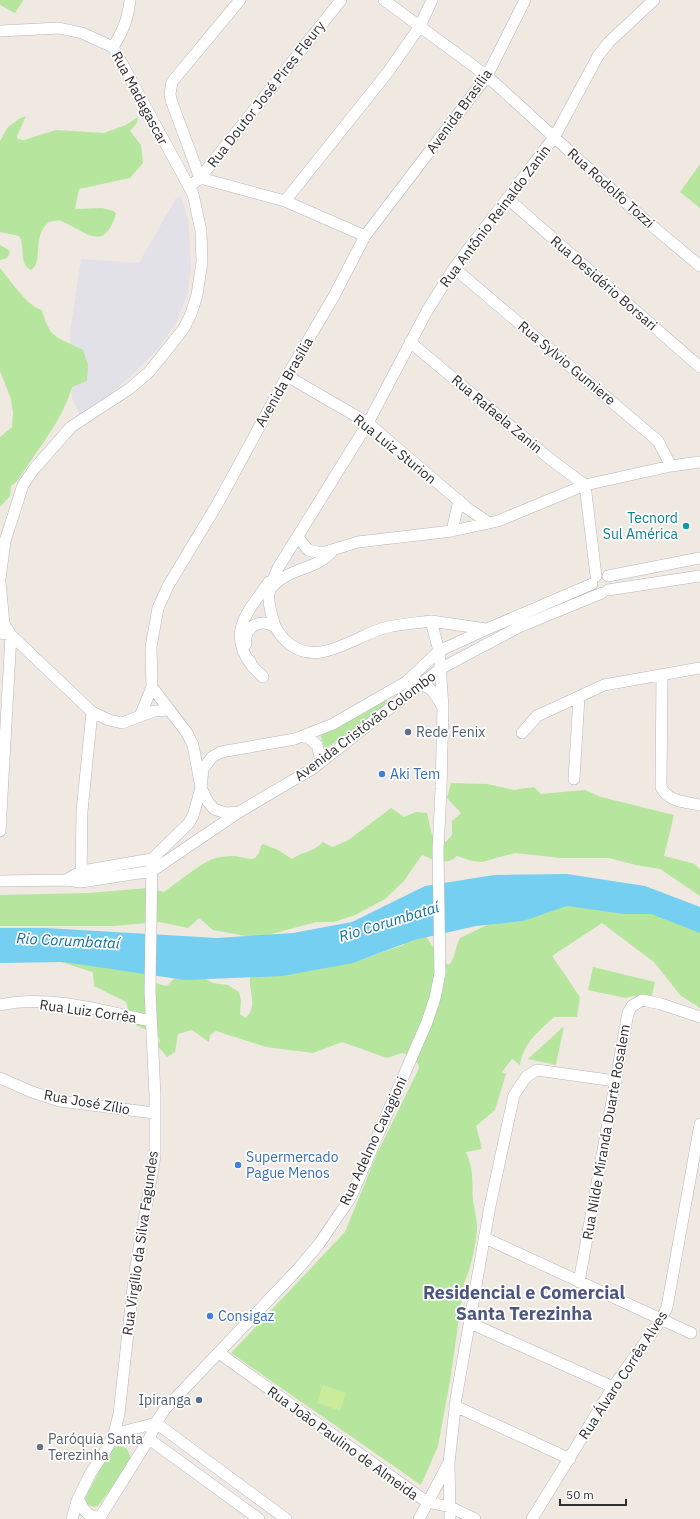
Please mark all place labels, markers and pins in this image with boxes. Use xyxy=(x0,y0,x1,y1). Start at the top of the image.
place label: Tecnord Sul América xyxy=(603,509,679,543)
marker: Tecnord Sul América xyxy=(681,521,691,531)
place label: Rede Fenix xyxy=(416,723,485,741)
marker: Rede Fenix xyxy=(403,727,413,737)
place label: Aki Tem xyxy=(390,765,440,783)
marker: Aki Tem xyxy=(377,769,387,779)
place label: Supermercado Pague Menos xyxy=(246,1148,339,1182)
marker: Supermercado Pague Menos xyxy=(233,1160,243,1170)
place label: Consigaz xyxy=(218,1307,275,1325)
marker: Consigaz xyxy=(205,1311,215,1321)
place label: Ipiranga xyxy=(138,1391,192,1409)
marker: Ipiranga xyxy=(194,1395,204,1405)
place label: Paróquia Santa Terezinha xyxy=(48,1430,144,1464)
marker: Paróquia Santa Terezinha xyxy=(35,1442,45,1452)

